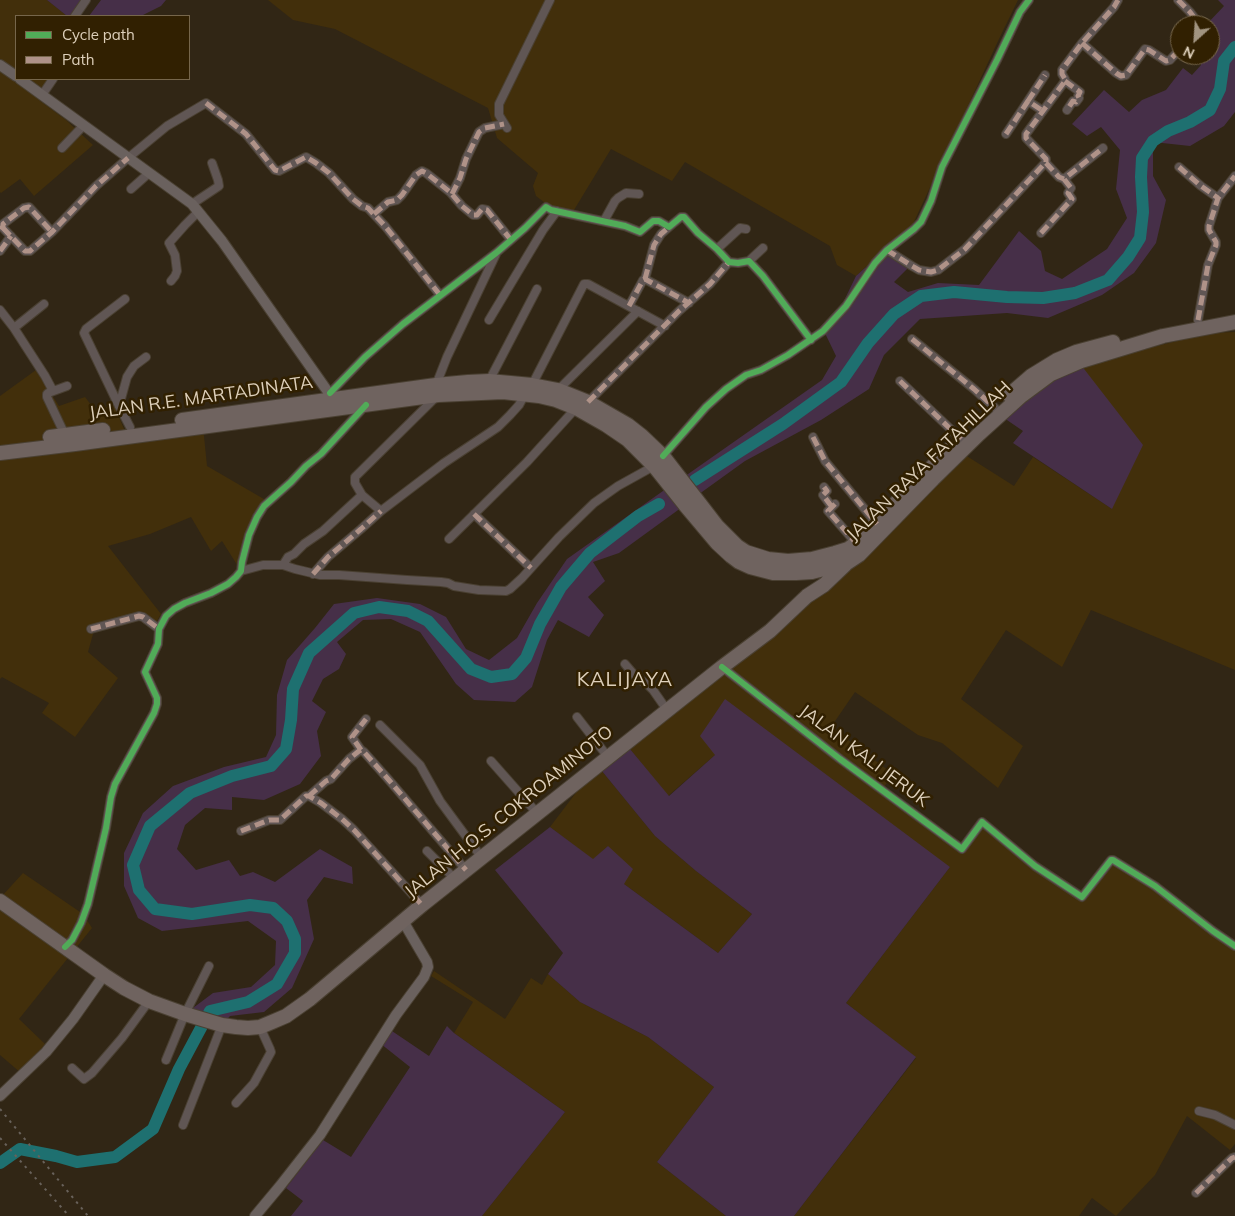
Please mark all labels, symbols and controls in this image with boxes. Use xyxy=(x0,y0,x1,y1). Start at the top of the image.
legend xyxy=(15,15,190,80)
north arrow xyxy=(1170,15,1220,65)
text: Cycle path xyxy=(62,25,135,44)
text: N xyxy=(1180,42,1198,63)
text: Path xyxy=(62,50,94,69)
street label: JALAN R.E. MARTADINATA xyxy=(88,372,314,424)
street label: JALAN RAYA FATAHILLAH xyxy=(842,377,1016,545)
district label: KALIJAYA xyxy=(576,668,674,692)
street label: JALAN KALI JERUK xyxy=(795,700,933,812)
street label: JALAN H.O.S. COKROAMINOTO xyxy=(401,721,617,903)

